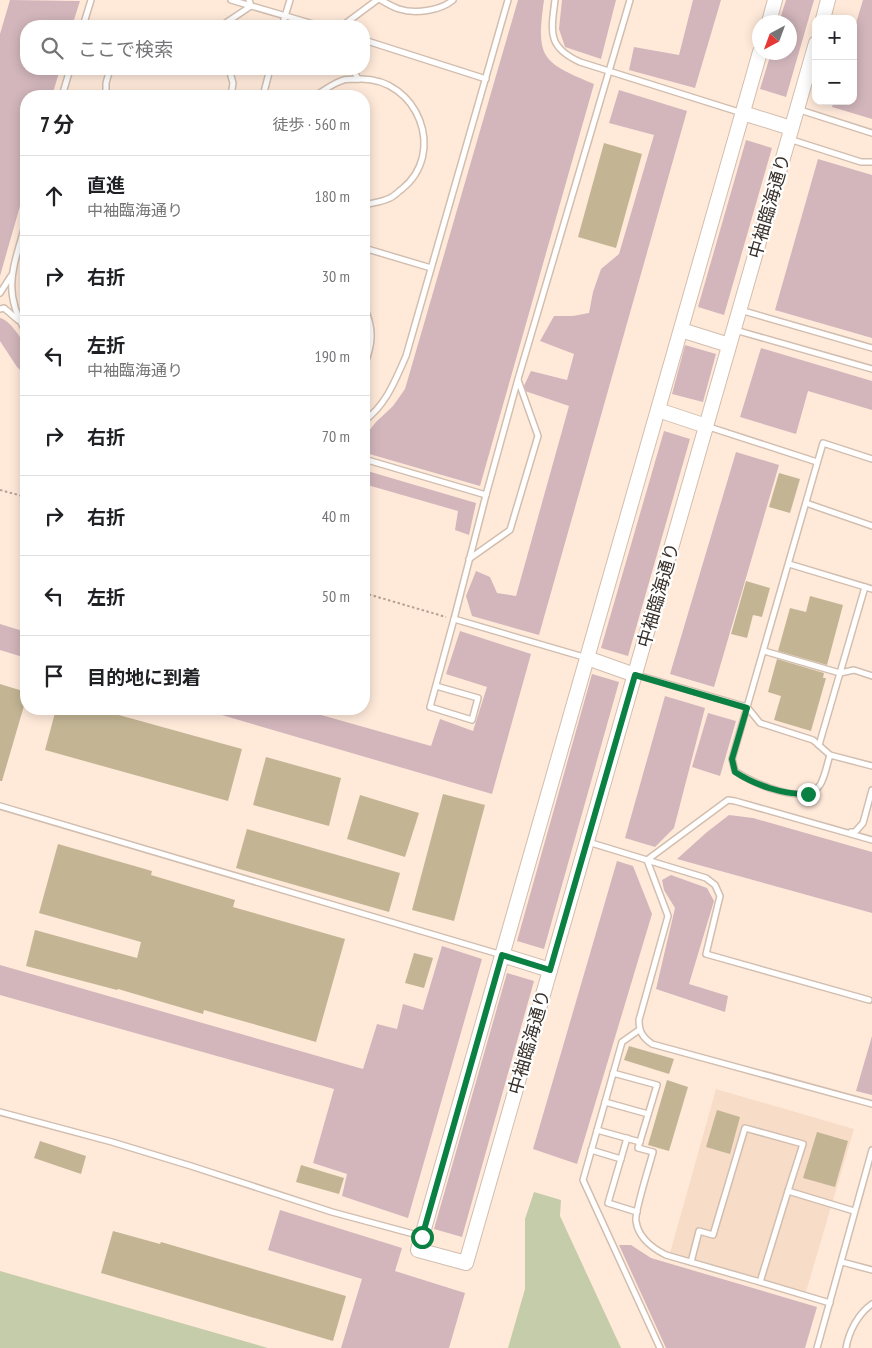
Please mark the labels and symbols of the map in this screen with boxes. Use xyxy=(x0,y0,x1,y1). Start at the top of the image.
north arrow xyxy=(752,15,797,60)
street label: 中袖臨海通り xyxy=(743,151,795,261)
street label: 中袖臨海通り xyxy=(632,540,684,650)
route end xyxy=(797,783,820,806)
street label: 中袖臨海通り xyxy=(503,987,555,1097)
route start xyxy=(411,1226,434,1249)

